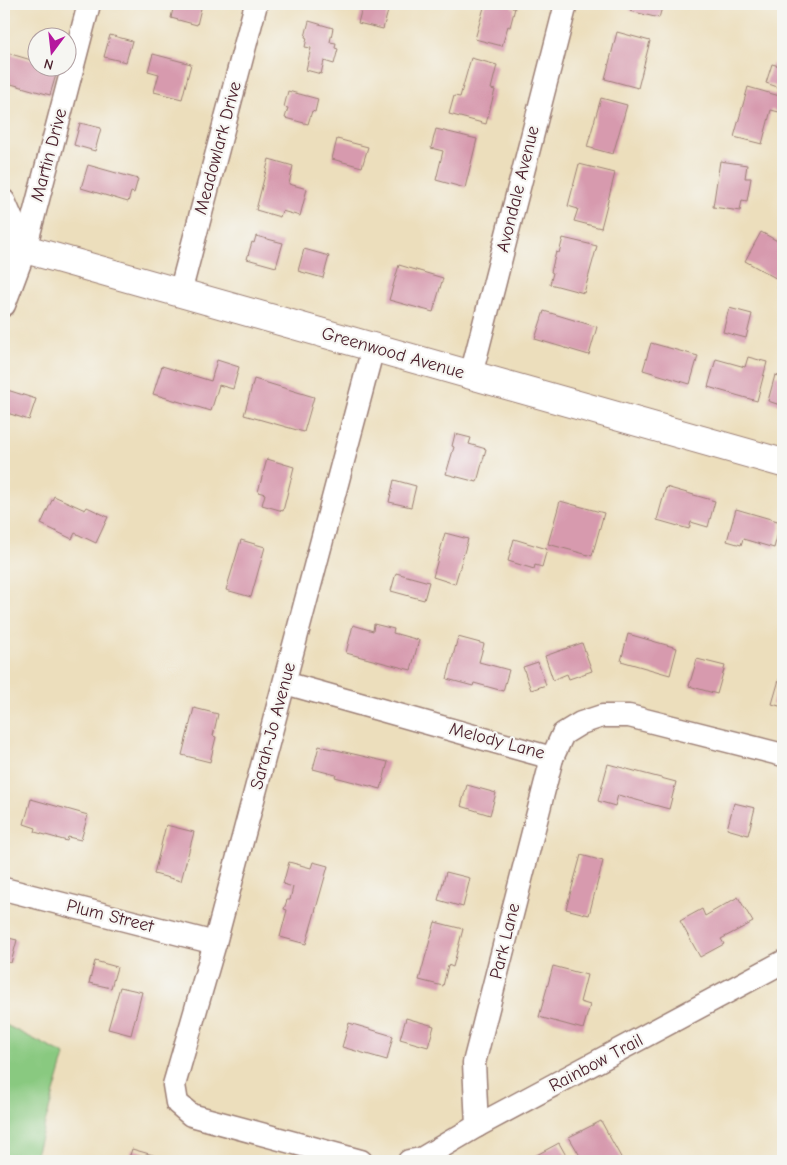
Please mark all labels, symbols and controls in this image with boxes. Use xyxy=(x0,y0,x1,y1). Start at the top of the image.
north arrow xyxy=(28,28,78,78)
text: N xyxy=(42,55,55,73)
street label: Meadowlark Drive xyxy=(190,79,246,217)
street label: Martin Drive xyxy=(27,106,71,204)
street label: Avondale Avenue xyxy=(492,124,544,254)
street label: Greenwood Avenue xyxy=(319,323,467,383)
street label: Sarah-Jo Avenue xyxy=(246,660,300,792)
street label: Melody Lane xyxy=(447,718,547,764)
street label: Plum Street xyxy=(64,895,157,937)
street label: Park Lane xyxy=(485,901,525,981)
street label: Rainbow Trail xyxy=(546,1030,646,1096)

